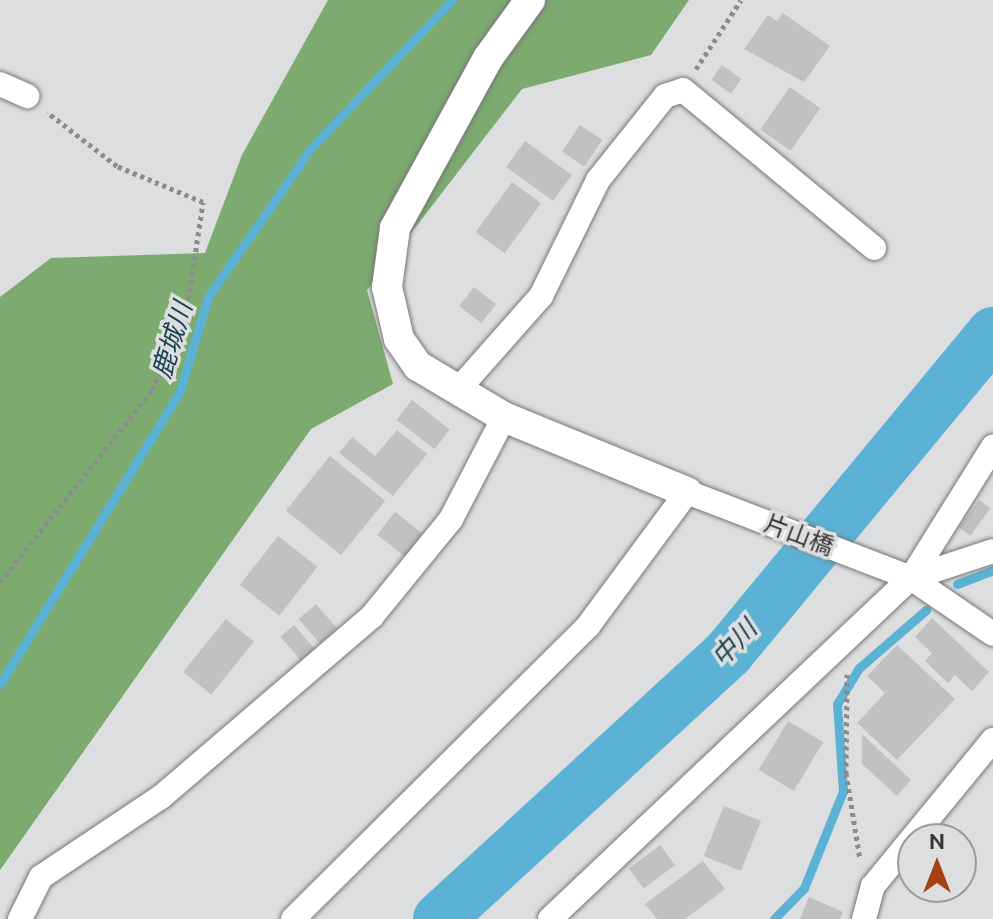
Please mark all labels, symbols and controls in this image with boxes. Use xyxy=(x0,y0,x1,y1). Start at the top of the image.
water label: 鹿城川 xyxy=(146,298,198,382)
street label: 片山橋 xyxy=(760,509,838,561)
water label: 中川 xyxy=(705,613,763,673)
north arrow xyxy=(897,823,977,903)
text: N xyxy=(929,828,945,853)

